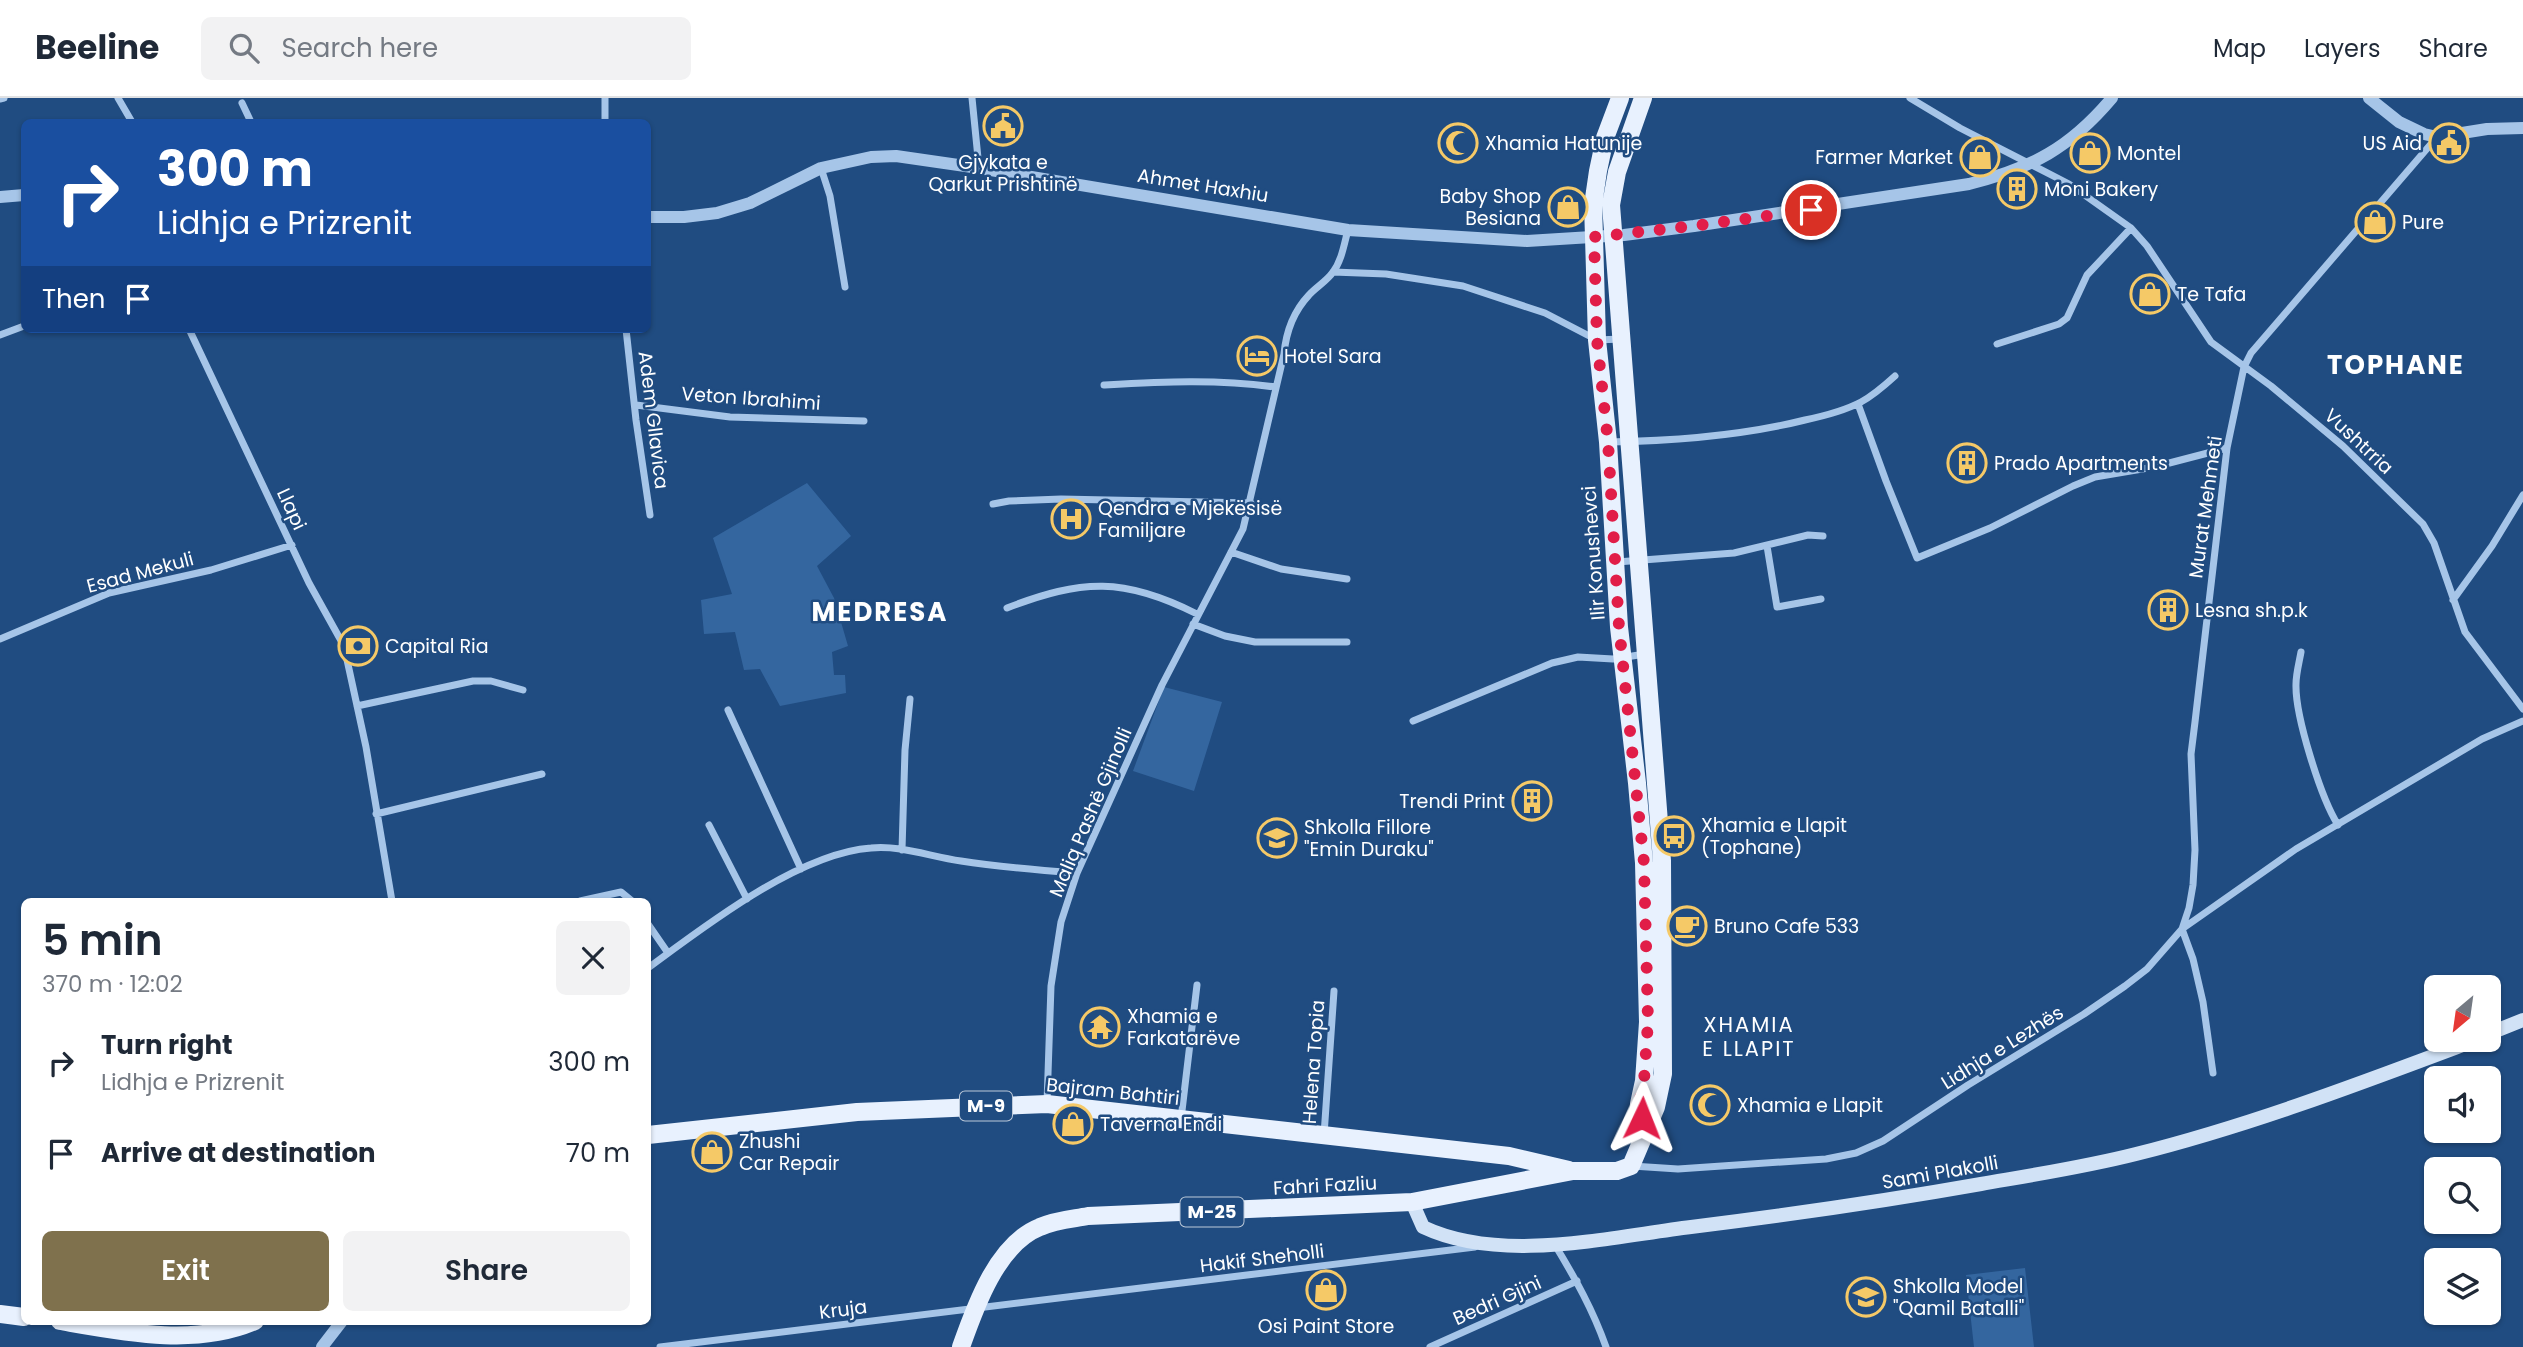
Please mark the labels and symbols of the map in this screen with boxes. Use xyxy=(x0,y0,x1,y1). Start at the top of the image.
public building icon: Gjykata e Qarkut Prishtinë xyxy=(982,105,1024,147)
mosque icon: Xhamia Hatunije xyxy=(1437,122,1479,164)
public building icon: US Aid xyxy=(2428,122,2470,164)
place label: Xhamia Hatunije xyxy=(1485,130,1642,157)
place label: US Aid xyxy=(2363,130,2422,157)
shop icon: Montel xyxy=(2069,132,2111,174)
shop icon: Farmer Market xyxy=(1959,136,2001,178)
place label: Montel xyxy=(2117,140,2181,167)
place label: Farmer Market xyxy=(1815,144,1953,171)
place label: Gjykata e Qarkut Prishtinë xyxy=(928,149,1078,198)
street label: Ahmet Haxhiu xyxy=(1135,162,1270,209)
building icon: Moni Bakery xyxy=(1996,168,2038,210)
place label: Moni Bakery xyxy=(2044,176,2159,203)
pin xyxy=(1781,180,1841,240)
place label: Baby Shop Besiana xyxy=(1440,183,1541,232)
shop icon: Baby Shop Besiana xyxy=(1547,186,1589,228)
shop icon: Pure xyxy=(2354,201,2396,243)
place label: Pure xyxy=(2402,209,2444,236)
shop icon: Te Tafa xyxy=(2129,273,2171,315)
place label: Te Tafa xyxy=(2177,281,2246,308)
hotel icon: Hotel Sara xyxy=(1236,335,1278,377)
place label: Hotel Sara xyxy=(1284,343,1382,370)
district label: TOPHANE xyxy=(2327,347,2465,383)
street label: Adem Gllavica xyxy=(632,350,675,491)
street label: Veton Ibrahimi xyxy=(680,380,821,417)
street label: Vushtrria xyxy=(2318,402,2399,480)
street label: Murat Mehmeti xyxy=(2182,434,2229,580)
building icon: Prado Apartments xyxy=(1946,442,1988,484)
place label: Prado Apartments xyxy=(1994,450,2168,477)
street label: Llapi xyxy=(270,484,313,535)
street label: Ilir Konushevci xyxy=(1575,485,1612,621)
place label: Qendra e Mjekësisë Familjare xyxy=(1098,495,1282,544)
hospital icon: Qendra e Mjekësisë Familjare xyxy=(1050,498,1092,540)
street label: Esad Mekuli xyxy=(84,545,197,600)
building icon: Lesna sh.p.k xyxy=(2147,589,2189,631)
district label: MEDRESA xyxy=(811,594,949,630)
place label: Lesna sh.p.k xyxy=(2195,597,2308,624)
bank icon: Capital Ria xyxy=(337,625,379,667)
place label: Capital Ria xyxy=(385,633,489,660)
street label: Maliq Pashë Gjinolli xyxy=(1043,723,1138,901)
building icon: Trendi Print xyxy=(1511,780,1553,822)
place label: Trendi Print xyxy=(1399,788,1505,815)
place label: Xhamia e Llapit (Tophane) xyxy=(1701,812,1847,861)
place label: Shkolla Fillore "Emin Duraku" xyxy=(1304,814,1434,863)
bus stop icon: Xhamia e Llapit (Tophane) xyxy=(1653,815,1695,857)
school or university icon: Shkolla Fillore "Emin Duraku" xyxy=(1256,817,1298,859)
cafe icon: Bruno Cafe 533 xyxy=(1666,905,1708,947)
place label: Bruno Cafe 533 xyxy=(1714,913,1859,940)
north arrow xyxy=(2424,975,2501,1052)
street label: Helena Topia xyxy=(1296,999,1331,1125)
street label: Lidhja e Lezhës xyxy=(1936,999,2069,1096)
place label: Xhamia e Farkatarëve xyxy=(1127,1003,1240,1052)
temple icon: Xhamia e Farkatarëve xyxy=(1079,1006,1121,1048)
district label: XHAMIA E LLAPIT xyxy=(1702,1010,1796,1063)
street label: Bajram Bahtiri xyxy=(1045,1071,1181,1112)
position arrow xyxy=(1605,1081,1679,1155)
mosque icon: Xhamia e Llapit xyxy=(1689,1084,1731,1126)
road number: M-9 xyxy=(960,1091,1012,1121)
place label: Xhamia e Llapit xyxy=(1737,1092,1883,1119)
shop icon: Taverna Endi xyxy=(1052,1103,1094,1145)
place label: Taverna Endi xyxy=(1100,1111,1222,1138)
place label: Zhushi Car Repair xyxy=(739,1128,839,1177)
shop icon: Zhushi Car Repair xyxy=(691,1131,733,1173)
street label: Sami Plakolli xyxy=(1880,1149,2000,1196)
street label: Fahri Fazliu xyxy=(1272,1169,1378,1202)
road number: M-25 xyxy=(1180,1198,1244,1226)
street label: Hakif Sheholli xyxy=(1198,1237,1326,1280)
shop icon: Osi Paint Store xyxy=(1305,1269,1347,1311)
street label: Bedri Gjini xyxy=(1449,1269,1546,1332)
place label: Shkolla Model "Qamil Batalli" xyxy=(1893,1273,2024,1322)
school or university icon: Shkolla Model "Qamil Batalli" xyxy=(1845,1276,1887,1318)
street label: Kruja xyxy=(818,1293,869,1326)
place label: Osi Paint Store xyxy=(1258,1313,1394,1340)

